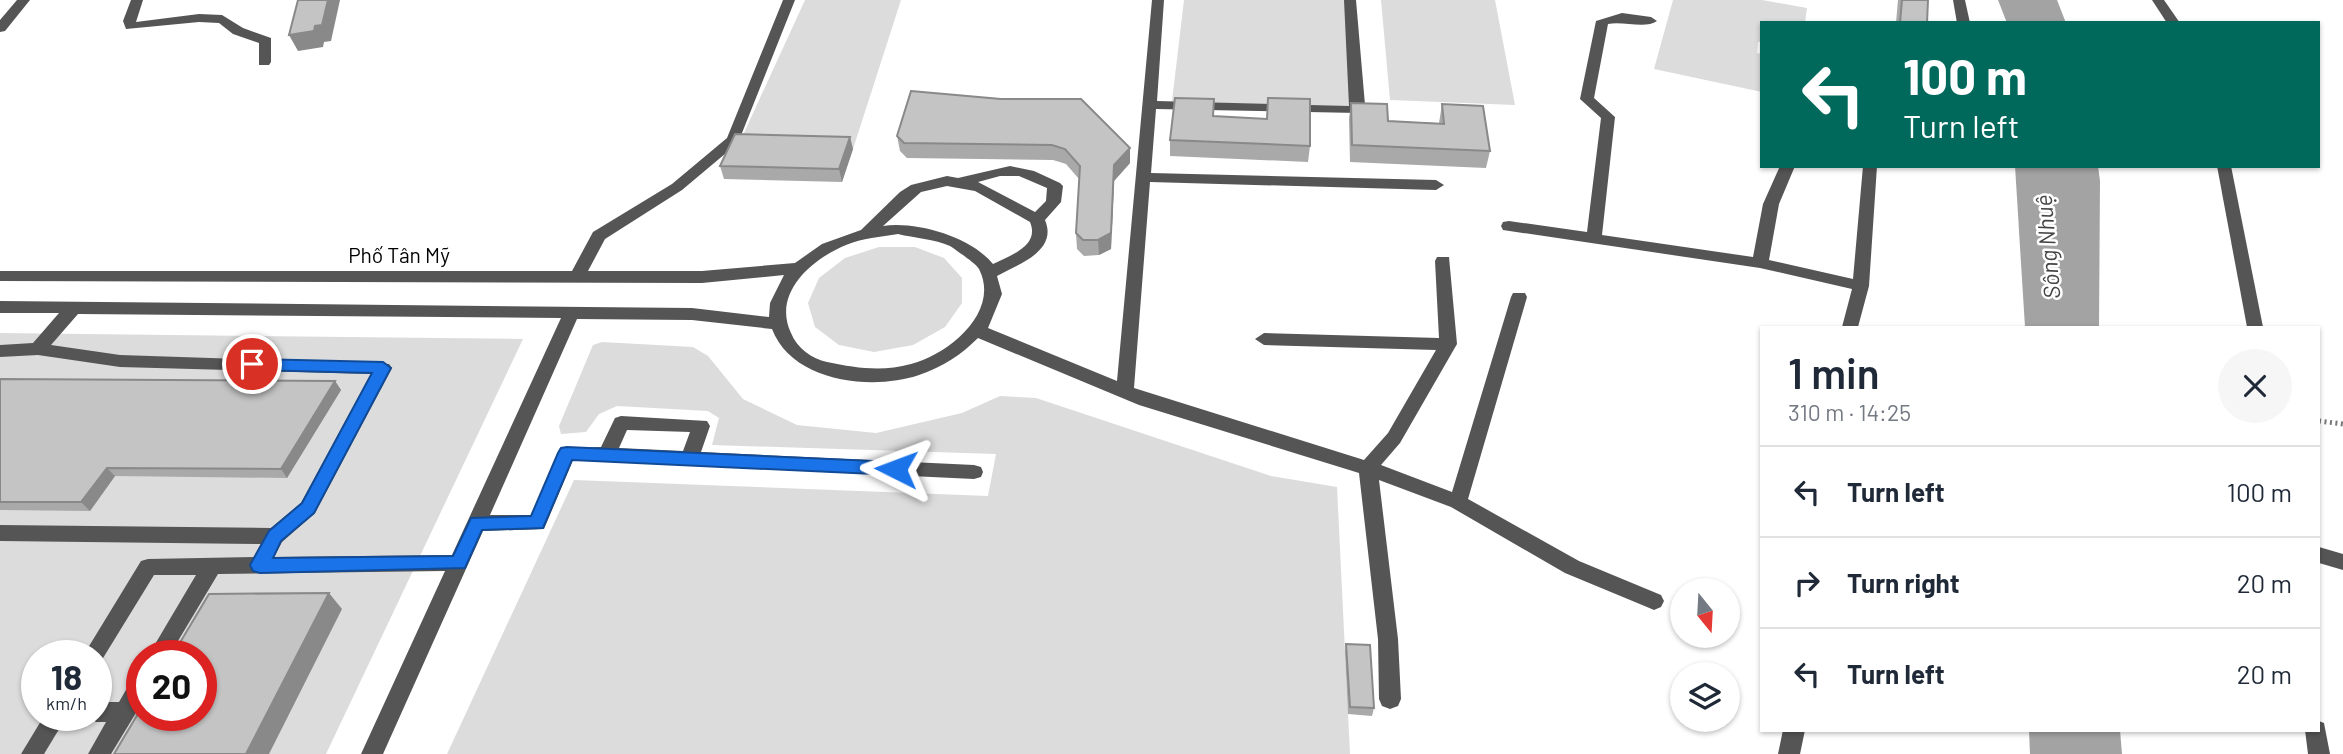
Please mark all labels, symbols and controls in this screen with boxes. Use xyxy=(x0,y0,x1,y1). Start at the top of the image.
text: 100 m xyxy=(1903,46,2027,105)
icon: left xyxy=(1788,49,1879,140)
text: Turn left xyxy=(1903,106,2020,144)
water label: Sông Nhuệ xyxy=(2029,194,2065,300)
street label: Phố Tân Mỹ xyxy=(348,242,450,267)
pin xyxy=(222,334,282,394)
icon: arrive xyxy=(233,345,271,383)
text: 1 min xyxy=(1788,347,1880,397)
button: close xyxy=(2218,349,2292,423)
text: 310 m · 14:25 xyxy=(1788,398,1911,426)
position arrow xyxy=(859,432,933,506)
icon: left xyxy=(1788,473,1826,511)
text: Turn left xyxy=(1847,476,1945,507)
text: 100 m xyxy=(2227,476,2292,507)
icon: right xyxy=(1788,564,1826,602)
text: Turn right xyxy=(1847,567,1960,598)
text: 20 m xyxy=(2237,567,2292,598)
north arrow xyxy=(1670,578,1740,648)
map controls xyxy=(1670,578,1740,732)
speed limit sign: 20 xyxy=(126,640,217,731)
text: 18 xyxy=(51,655,82,697)
icon: left xyxy=(1788,655,1826,693)
text: Turn left xyxy=(1847,658,1945,689)
text: 20 m xyxy=(2237,658,2292,689)
button: layers xyxy=(1670,662,1740,732)
text: km/h xyxy=(46,692,87,714)

